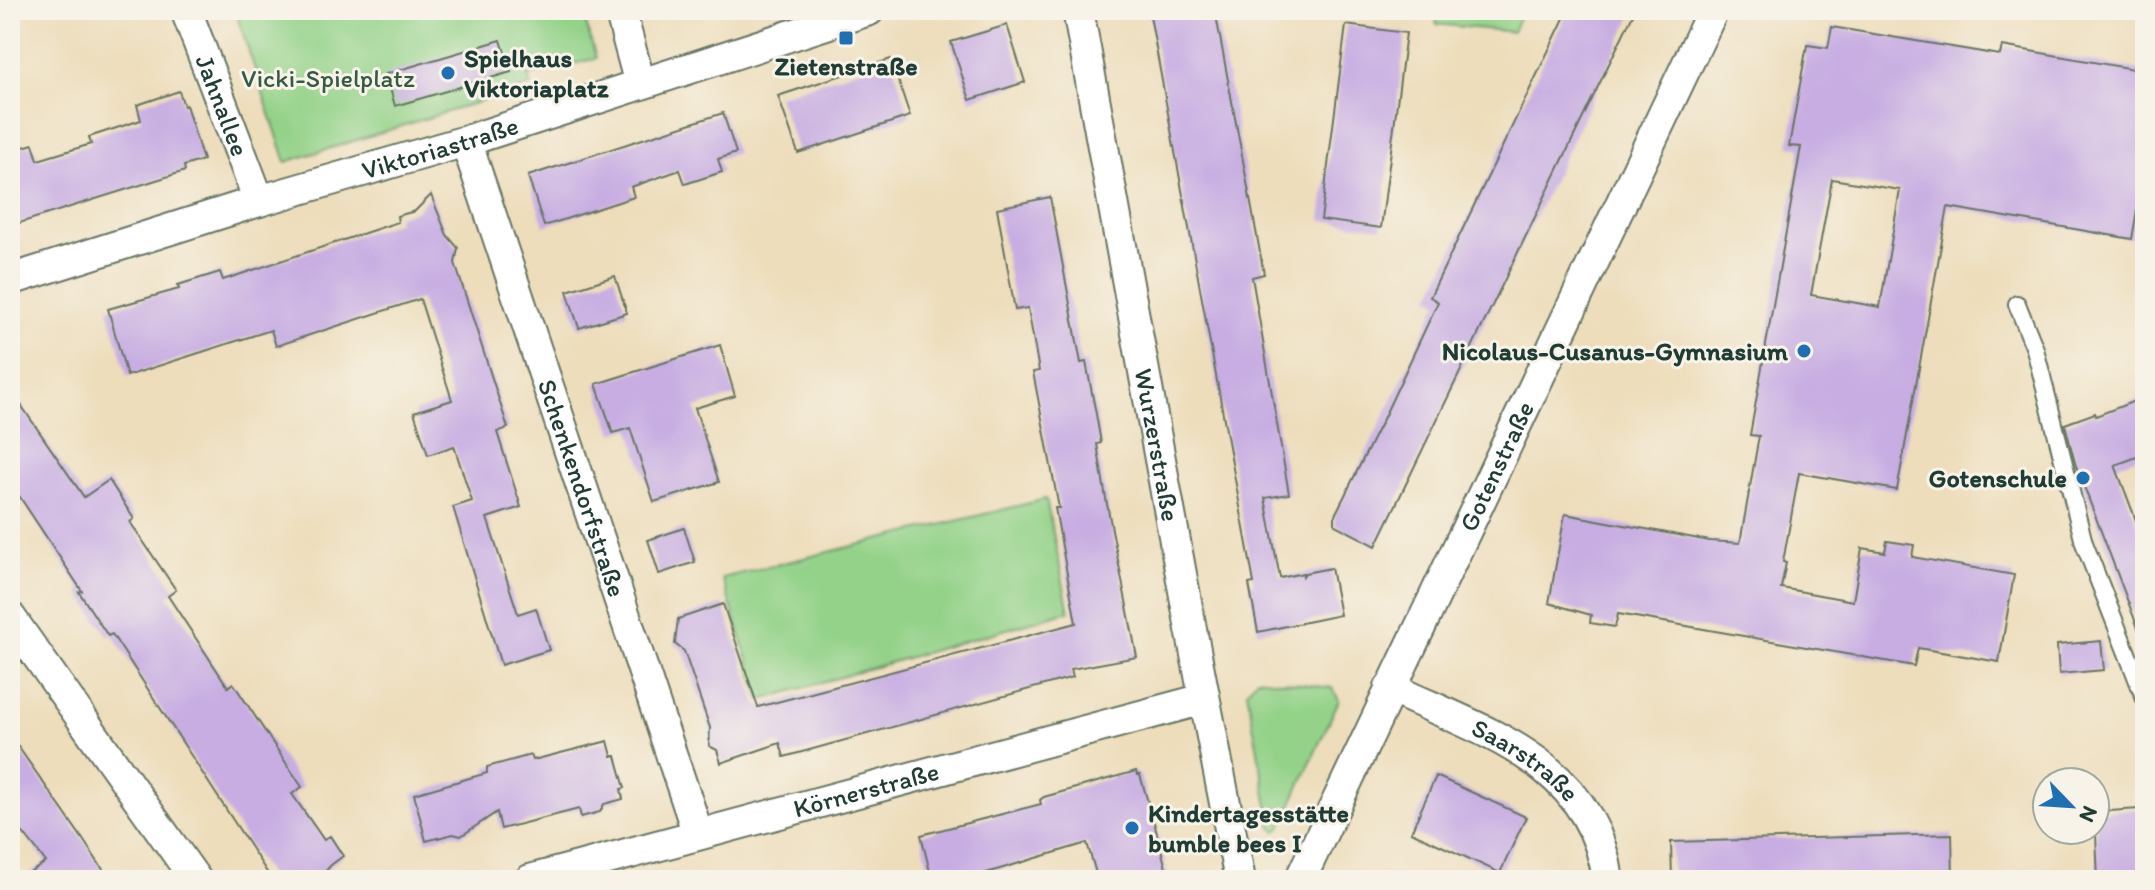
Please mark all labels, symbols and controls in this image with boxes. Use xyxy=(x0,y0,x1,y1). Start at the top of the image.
marker: Zietenstraße xyxy=(837,29,855,47)
place label: Spielhaus Viktoriaplatz xyxy=(464,42,609,104)
street label: Jahnallee xyxy=(189,50,256,161)
place label: Zietenstraße xyxy=(774,50,918,82)
park label: Vicki-Spielplatz xyxy=(241,62,415,94)
marker: Spielhaus Viktoriaplatz xyxy=(439,64,457,82)
street label: Viktoriastraße xyxy=(358,109,522,186)
place label: Nicolaus-Cusanus-Gymnasium xyxy=(1442,335,1789,367)
marker: Nicolaus-Cusanus-Gymnasium xyxy=(1795,342,1813,360)
street label: Wurzerstraße xyxy=(1128,366,1187,524)
street label: Schenkendorfstraße xyxy=(531,375,633,601)
street label: Gotenstraße xyxy=(1452,396,1541,536)
place label: Gotenschule xyxy=(1928,462,2067,494)
marker: Gotenschule xyxy=(2074,469,2092,487)
street label: Saarstraße xyxy=(1467,711,1586,808)
street label: Körnerstraße xyxy=(790,755,943,825)
north arrow xyxy=(2031,766,2111,846)
place label: Kindertagesstätte bumble bees I xyxy=(1148,797,1349,859)
text: N xyxy=(2073,802,2104,827)
marker: Kindertagesstätte bumble bees I xyxy=(1123,819,1141,837)

